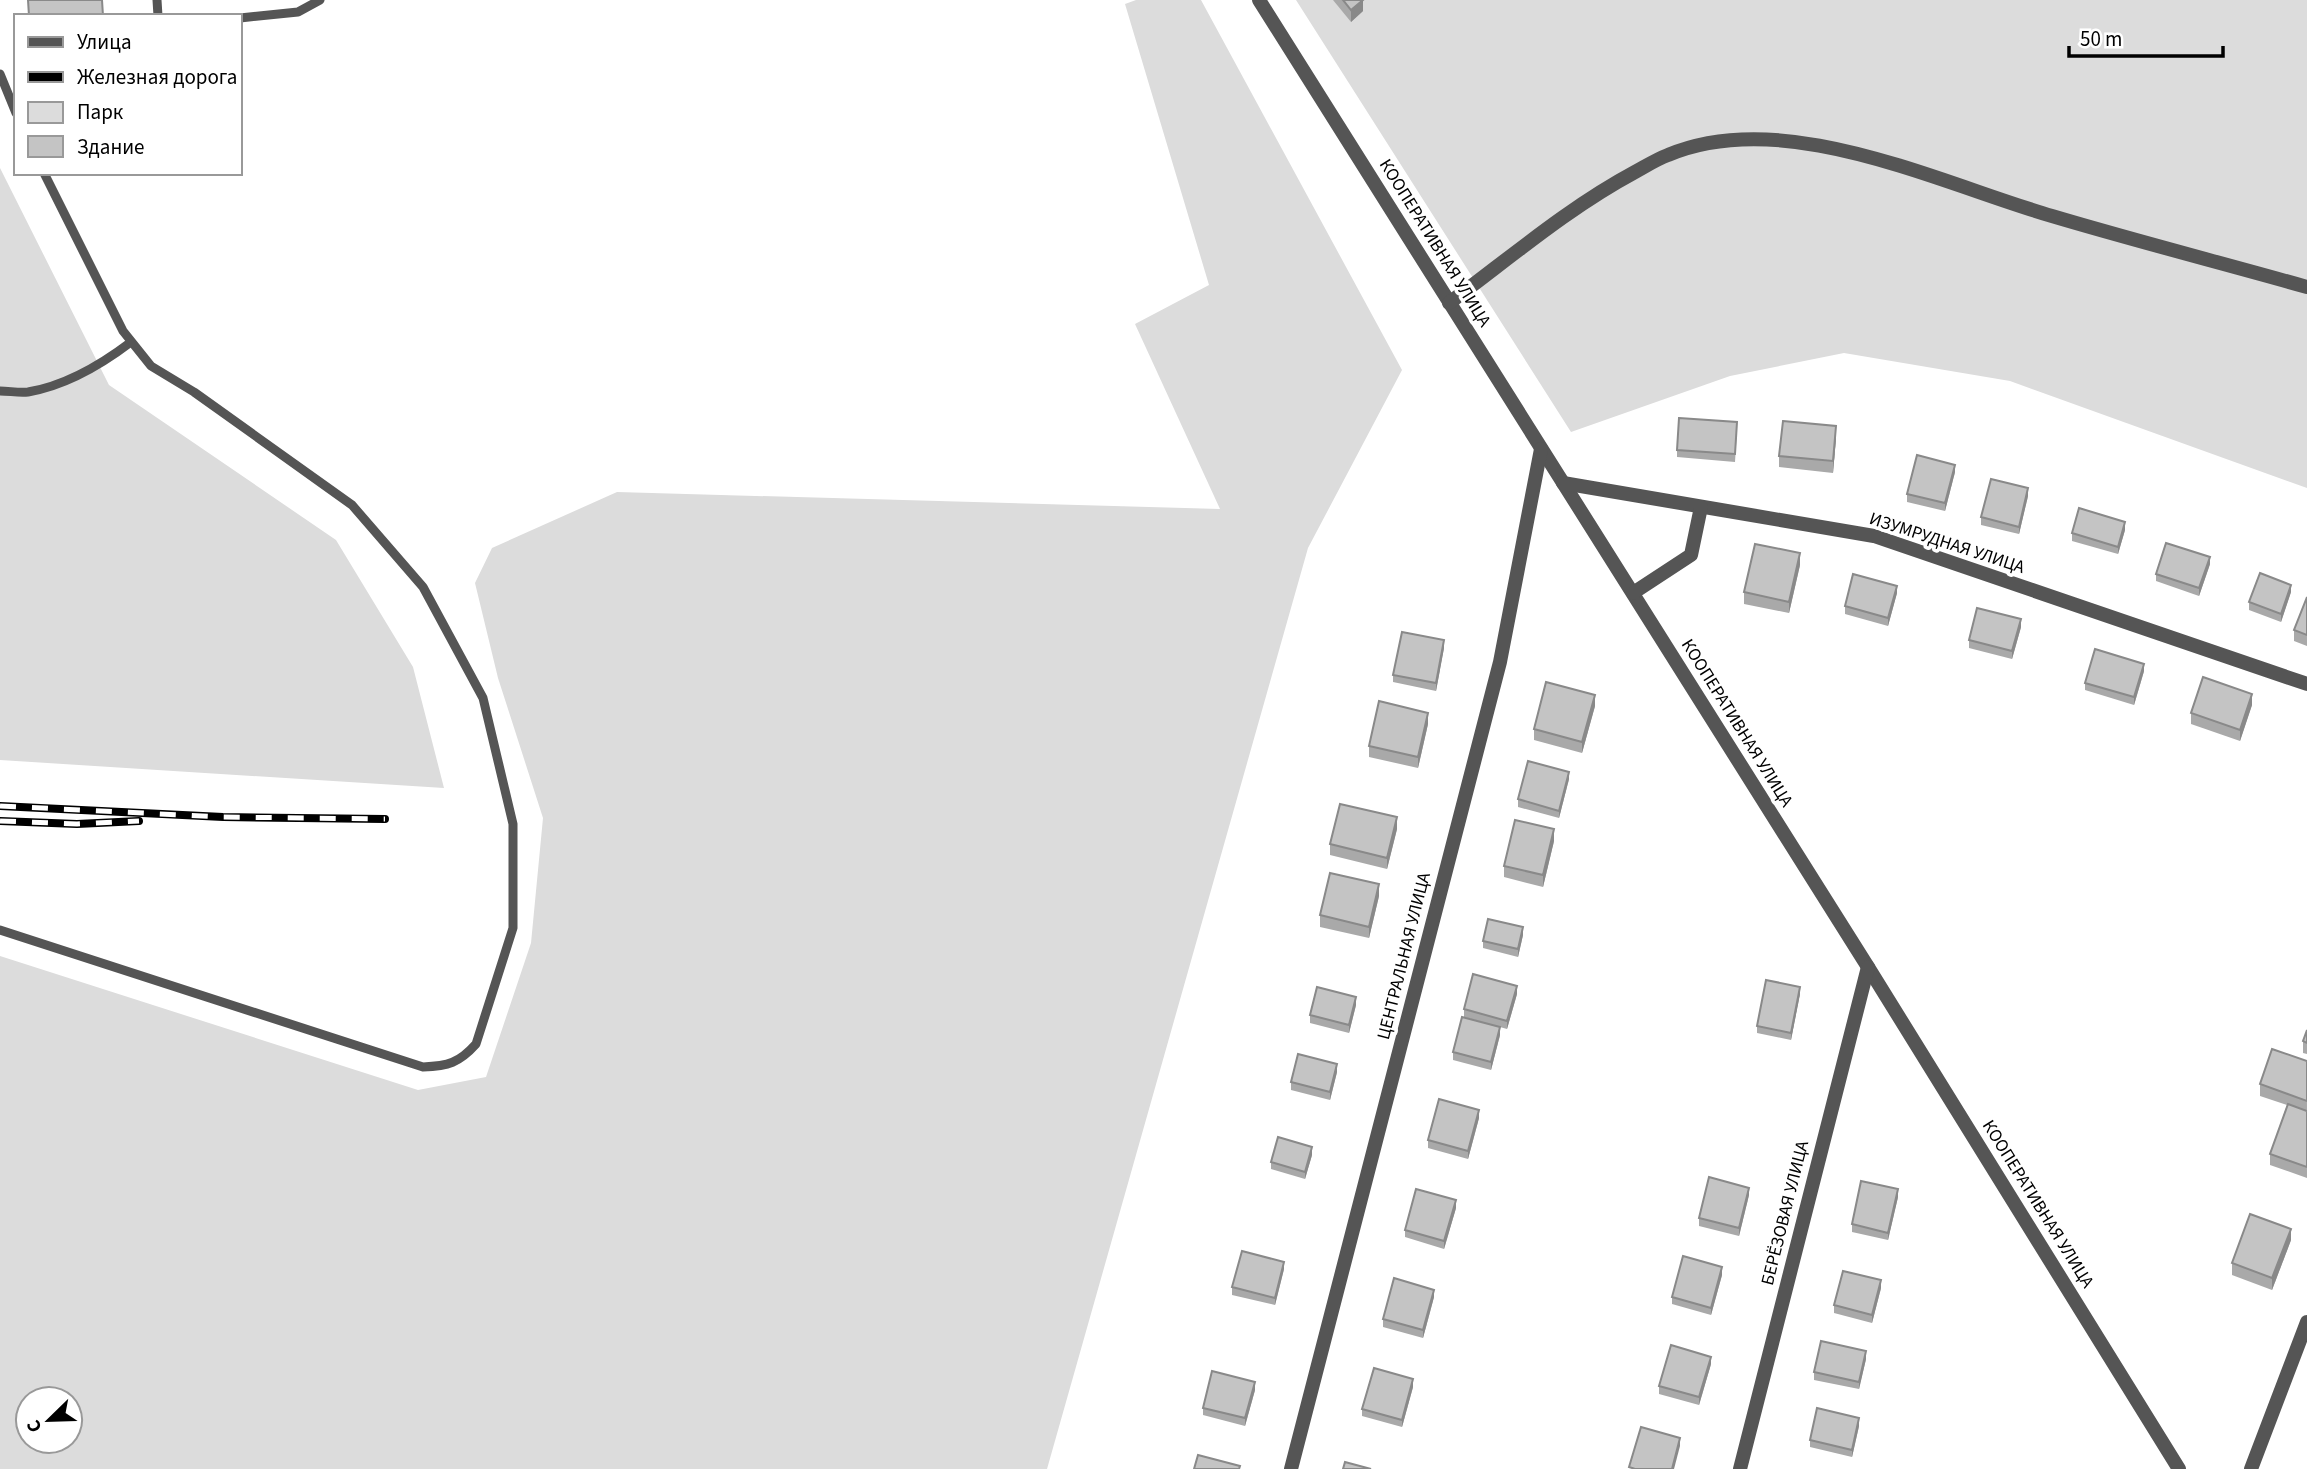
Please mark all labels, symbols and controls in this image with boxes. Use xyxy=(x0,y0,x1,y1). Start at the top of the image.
legend xyxy=(14,14,242,175)
scale bar xyxy=(2069,14,2223,58)
text: 50 m xyxy=(2080,24,2122,54)
text: Улица xyxy=(77,27,132,57)
text: Железная дорога xyxy=(77,62,237,92)
text: Парк xyxy=(77,97,124,127)
text: Здание xyxy=(77,132,145,162)
street label: КООПЕРАТИВНАЯ УЛИЦА xyxy=(1373,154,1497,332)
street label: ИЗУМРУДНАЯ УЛИЦА xyxy=(1866,506,2028,580)
street label: КООПЕРАТИВНАЯ УЛИЦА xyxy=(1675,634,1799,812)
street label: ЦЕНТРАЛЬНАЯ УЛИЦА xyxy=(1371,870,1437,1042)
street label: КООПЕРАТИВНАЯ УЛИЦА xyxy=(1976,1115,2100,1293)
street label: БЕРЁЗОВАЯ УЛИЦА xyxy=(1755,1138,1815,1288)
north arrow xyxy=(14,1385,84,1455)
text: С xyxy=(20,1416,49,1436)

